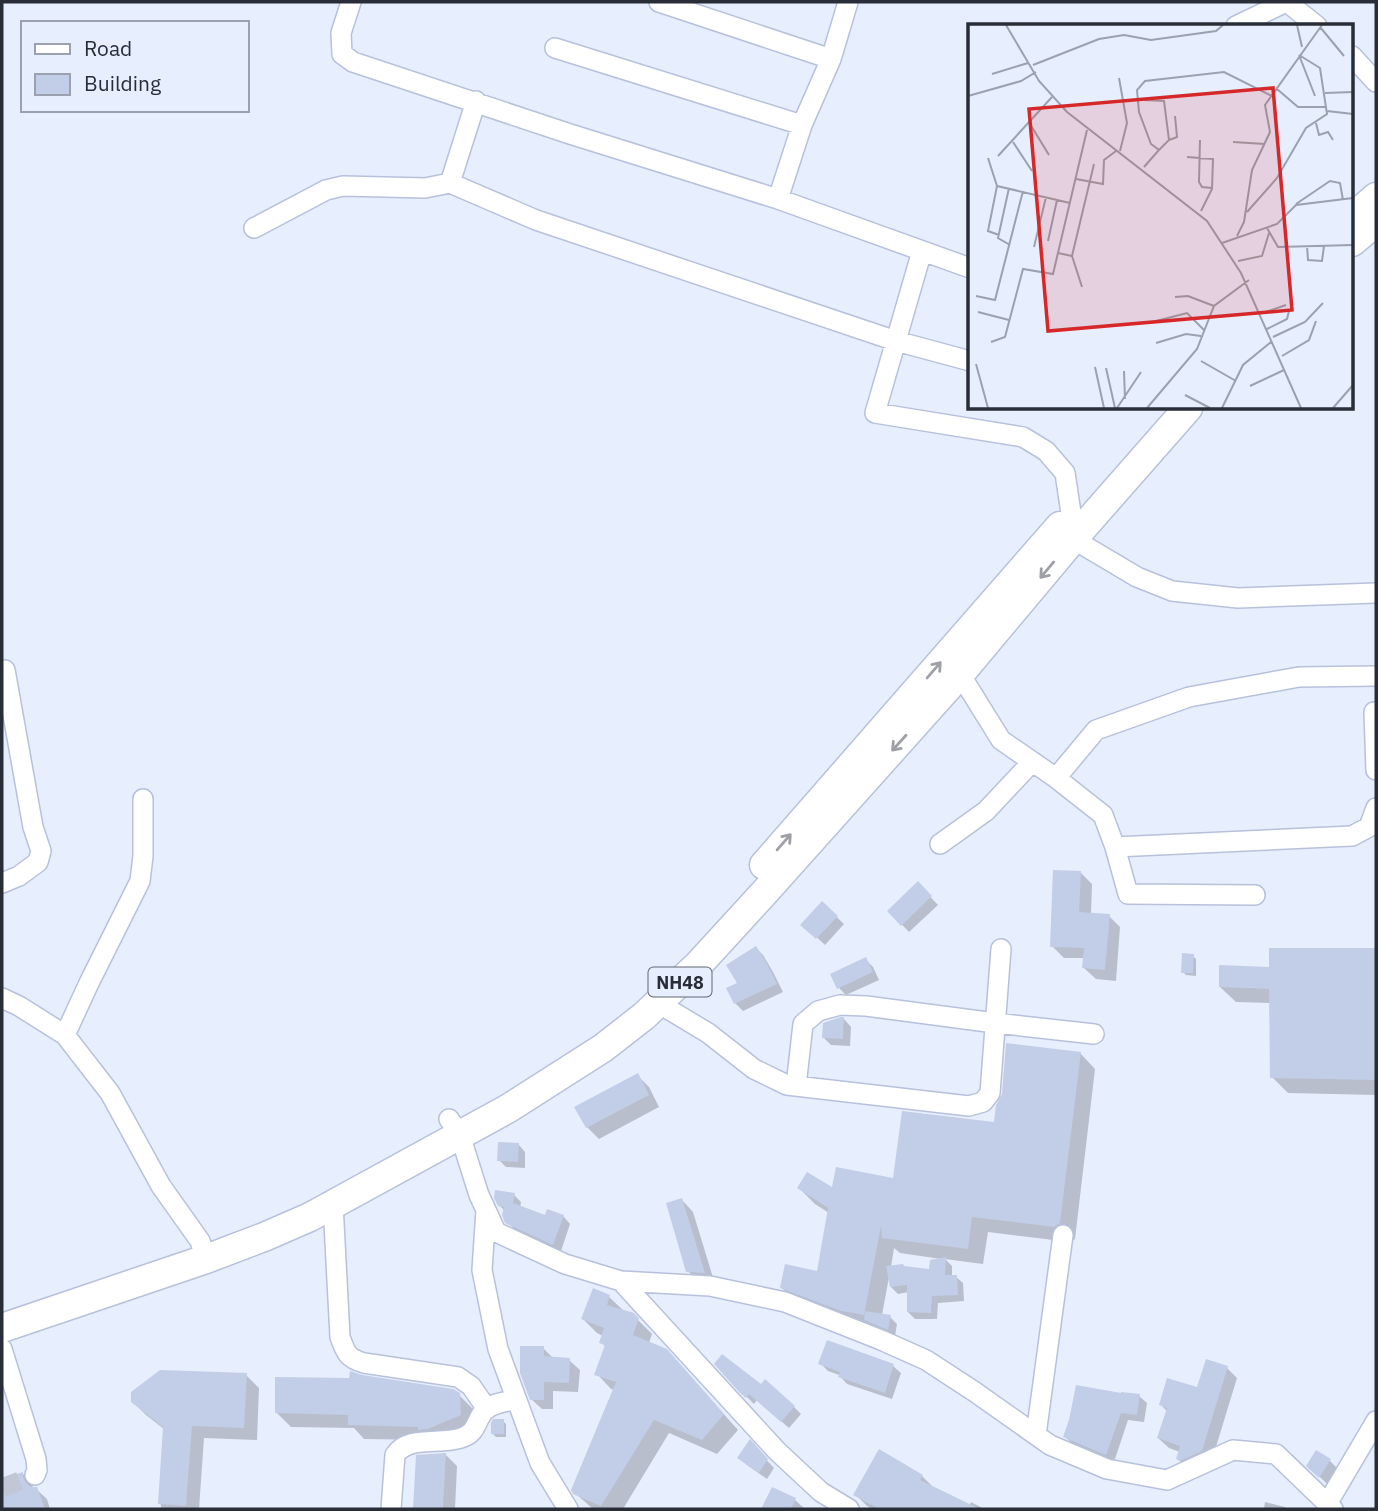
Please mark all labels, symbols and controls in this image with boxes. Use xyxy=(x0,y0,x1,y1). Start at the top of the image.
legend xyxy=(21,21,248,112)
inset map xyxy=(968,24,1354,410)
text: Road xyxy=(84,34,132,62)
text: Building xyxy=(84,69,161,97)
one-way arrow xyxy=(1039,561,1055,579)
one-way arrow xyxy=(926,662,942,680)
one-way arrow xyxy=(891,734,907,752)
one-way arrow xyxy=(776,833,792,851)
road number: NH48 xyxy=(648,967,712,996)

